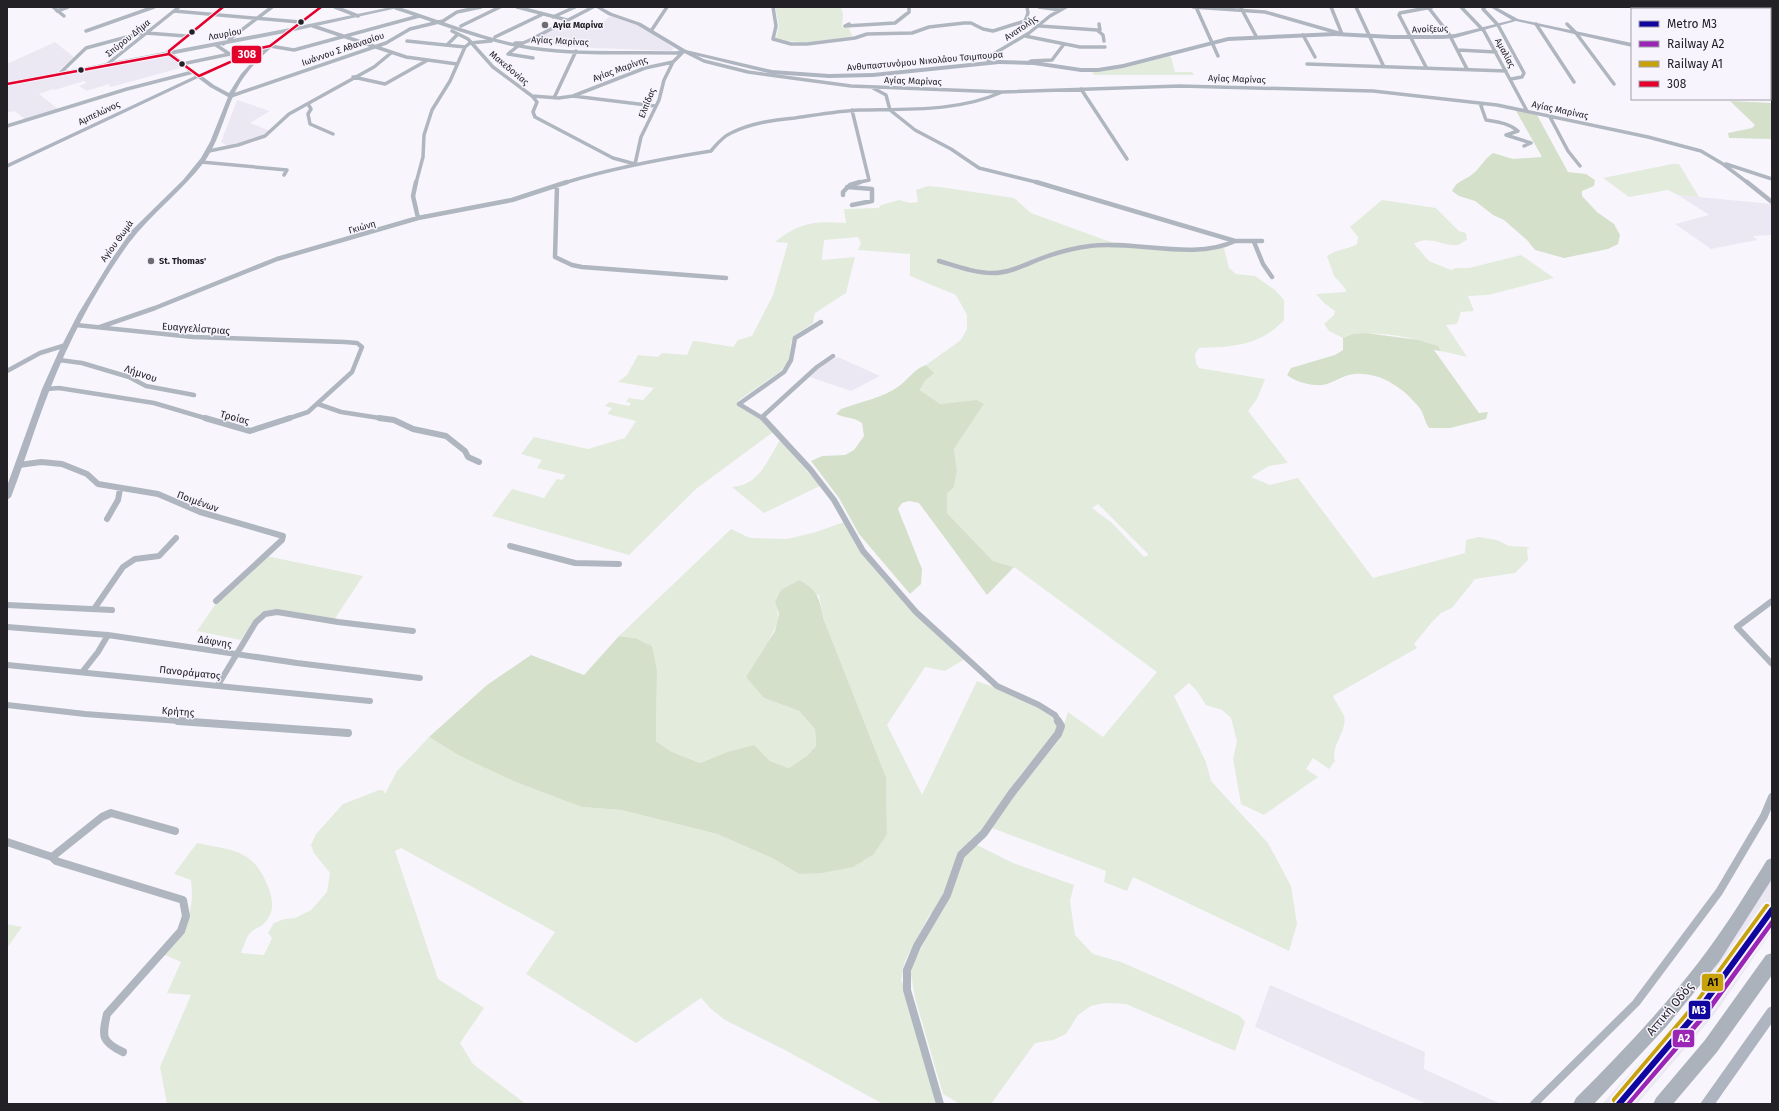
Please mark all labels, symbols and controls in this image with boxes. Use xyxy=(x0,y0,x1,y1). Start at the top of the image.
legend xyxy=(1631,8,1771,100)
street label: Ανατολής xyxy=(1003,13,1040,43)
street label: Σπύρου Δήμα xyxy=(104,17,152,59)
unlabelled marker xyxy=(296,17,306,27)
text: Metro Μ3 xyxy=(1667,17,1717,31)
marker: Αγία Μαρίνα xyxy=(540,20,550,30)
place label: Αγία Μαρίνα xyxy=(552,20,604,31)
street label: Ανοίξεως xyxy=(1412,23,1449,35)
street label: Λαυρίου xyxy=(207,26,243,42)
unlabelled marker xyxy=(187,27,197,37)
street label: Ιωάννου Σ Αθανασίου xyxy=(300,30,386,68)
street label: Αγίας Μαρίνας xyxy=(531,34,590,48)
street label: Αμαλίας xyxy=(1493,36,1517,70)
text: Railway A2 xyxy=(1667,37,1724,51)
line badge: 308 xyxy=(231,45,262,64)
text: 308 xyxy=(237,48,257,61)
street label: Μακεδονίας xyxy=(487,49,531,88)
street label: Ανθυπαστυνόμου Νικολάου Τσιμπουρα xyxy=(847,49,1003,73)
street label: Αγίας Μαρίνης xyxy=(591,54,650,84)
text: Railway A1 xyxy=(1667,57,1723,71)
unlabelled marker xyxy=(177,59,187,69)
unlabelled marker xyxy=(76,65,86,75)
street label: Αγίας Μαρίνας xyxy=(1208,73,1267,85)
street label: Αγίας Μαρίνας xyxy=(884,75,943,87)
text: 308 xyxy=(1667,77,1687,91)
street label: Ελπίδας xyxy=(636,86,658,119)
street label: Αμπελώνος xyxy=(76,99,122,127)
street label: Αγίας Μαρίνας xyxy=(1531,99,1590,121)
street label: Αγίου Θωμά xyxy=(99,218,135,264)
street label: Γκιώνη xyxy=(347,218,377,236)
marker: St. Thomas' xyxy=(146,256,156,266)
place label: St. Thomas' xyxy=(159,256,206,266)
street label: Ευαγγελίστριας xyxy=(162,320,231,337)
street label: Λήμνου xyxy=(123,363,159,385)
street label: Τροίας xyxy=(219,407,251,428)
street label: Ποιμένων xyxy=(175,488,221,515)
street label: Δάφνης xyxy=(197,632,233,651)
street label: Πανοράματος xyxy=(159,663,222,682)
street label: Κρήτης xyxy=(161,705,195,719)
line badge: A1 xyxy=(1701,973,1724,992)
text: A1 xyxy=(1706,976,1719,989)
street label: Αττική Οδός xyxy=(1644,979,1697,1039)
line badge: Μ3 xyxy=(1688,1000,1711,1020)
text: Μ3 xyxy=(1692,1004,1706,1017)
line badge: A2 xyxy=(1672,1029,1695,1048)
text: A2 xyxy=(1677,1032,1690,1045)

